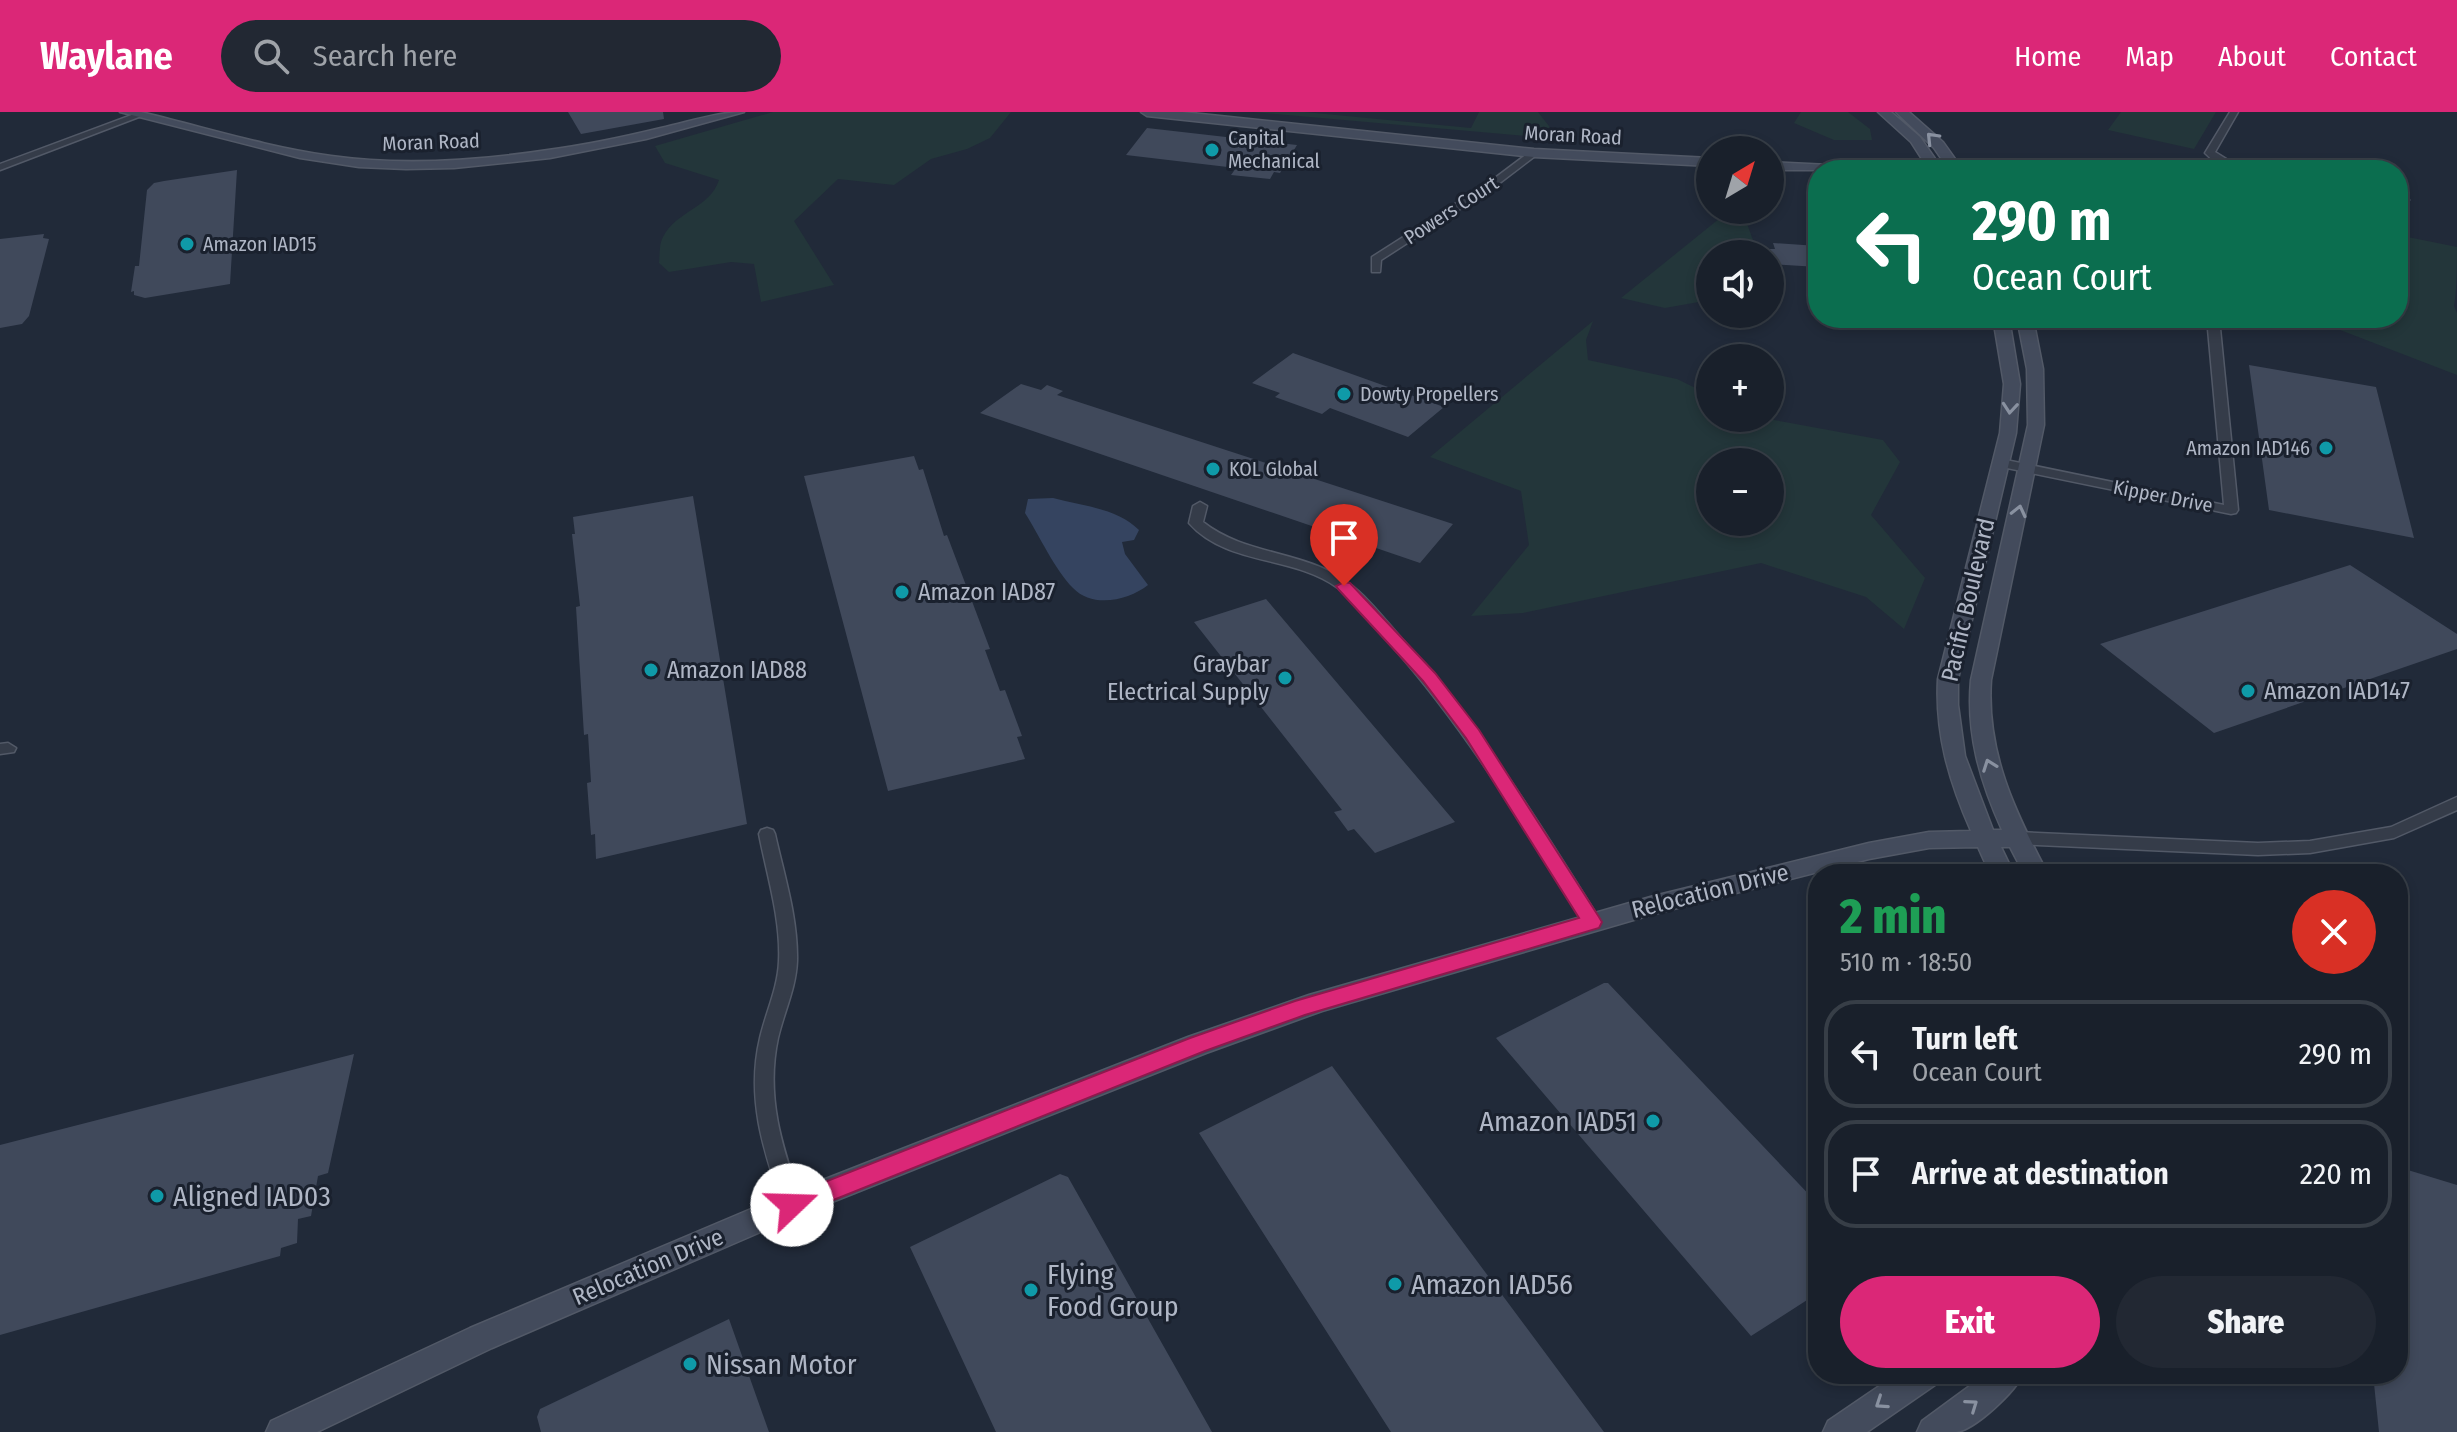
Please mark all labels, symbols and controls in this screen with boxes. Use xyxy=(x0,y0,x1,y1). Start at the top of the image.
search box xyxy=(221,20,781,92)
text: Waylane xyxy=(40,33,173,79)
icon: search xyxy=(249,34,293,78)
text: Search here xyxy=(313,38,457,74)
text: Home xyxy=(2014,40,2081,73)
text: Map xyxy=(2125,40,2174,73)
text: About xyxy=(2218,40,2286,73)
text: Contact xyxy=(2330,40,2417,73)
street label: Moran Road xyxy=(1524,120,1622,150)
place label: Capital Mechanical xyxy=(1228,126,1320,173)
street label: Moran Road xyxy=(382,128,480,156)
one-way arrow xyxy=(1927,133,1941,147)
north arrow xyxy=(1696,136,1784,224)
map controls xyxy=(1696,136,1784,536)
marker: Capital Mechanical xyxy=(1203,141,1221,159)
street label: Powers Court xyxy=(1399,170,1503,249)
text: 290 m xyxy=(1972,188,2112,255)
icon: left xyxy=(1840,192,1944,296)
place label: Amazon IAD15 xyxy=(203,232,316,256)
marker: Amazon IAD15 xyxy=(178,235,196,253)
button: sound xyxy=(1696,240,1784,328)
text: Ocean Court xyxy=(1972,256,2152,300)
button: + xyxy=(1696,344,1784,432)
place label: Dowty Propellers xyxy=(1360,382,1498,406)
marker: Dowty Propellers xyxy=(1335,385,1353,403)
one-way arrow xyxy=(2002,402,2019,415)
place label: Amazon IAD146 xyxy=(2186,436,2310,460)
marker: Amazon IAD146 xyxy=(2317,439,2335,457)
button: − xyxy=(1696,448,1784,536)
place label: KOL Global xyxy=(1229,457,1318,481)
marker: KOL Global xyxy=(1204,460,1222,478)
street label: Kipper Drive xyxy=(2111,475,2215,517)
pin xyxy=(1310,504,1378,586)
one-way arrow xyxy=(2010,505,2027,519)
icon: arrive xyxy=(1322,516,1366,560)
street label: Pacific Boulevard xyxy=(1936,516,2000,684)
place label: Amazon IAD87 xyxy=(918,578,1056,606)
marker: Amazon IAD87 xyxy=(893,583,911,601)
place label: Graybar Electrical Supply xyxy=(1107,650,1270,706)
place label: Amazon IAD88 xyxy=(667,656,807,684)
marker: Amazon IAD88 xyxy=(642,661,660,679)
marker: Graybar Electrical Supply xyxy=(1276,669,1294,687)
place label: Amazon IAD147 xyxy=(2264,677,2410,705)
marker: Amazon IAD147 xyxy=(2239,682,2257,700)
one-way arrow xyxy=(1982,759,1999,773)
street label: Relocation Drive xyxy=(1629,858,1791,924)
text: 2 min xyxy=(1840,888,1946,946)
button: close xyxy=(2292,890,2376,974)
text: 510 m · 18:50 xyxy=(1840,947,1972,978)
text: Turn left xyxy=(1912,1021,2018,1057)
icon: left xyxy=(1844,1032,1888,1076)
text: 290 m xyxy=(2299,1036,2372,1072)
text: Ocean Court xyxy=(1912,1057,2042,1088)
place label: Amazon IAD51 xyxy=(1479,1105,1637,1138)
marker: Amazon IAD51 xyxy=(1644,1112,1662,1130)
icon: arrive xyxy=(1844,1152,1888,1196)
text: Arrive at destination xyxy=(1912,1156,2169,1192)
text: 220 m xyxy=(2300,1156,2372,1192)
position arrow xyxy=(750,1163,834,1247)
place label: Aligned IAD03 xyxy=(173,1180,331,1213)
marker: Aligned IAD03 xyxy=(148,1187,166,1205)
street label: Relocation Drive xyxy=(569,1223,727,1311)
place label: Flying Food Group xyxy=(1047,1258,1179,1323)
place label: Amazon IAD56 xyxy=(1411,1268,1573,1301)
marker: Amazon IAD56 xyxy=(1386,1275,1404,1293)
button: Exit xyxy=(1840,1276,2100,1368)
button: Share xyxy=(2116,1276,2376,1368)
marker: Flying Food Group xyxy=(1022,1281,1040,1299)
place label: Nissan Motor xyxy=(706,1348,857,1381)
marker: Nissan Motor xyxy=(681,1355,699,1373)
one-way arrow xyxy=(1876,1393,1890,1408)
one-way arrow xyxy=(1963,1400,1977,1415)

